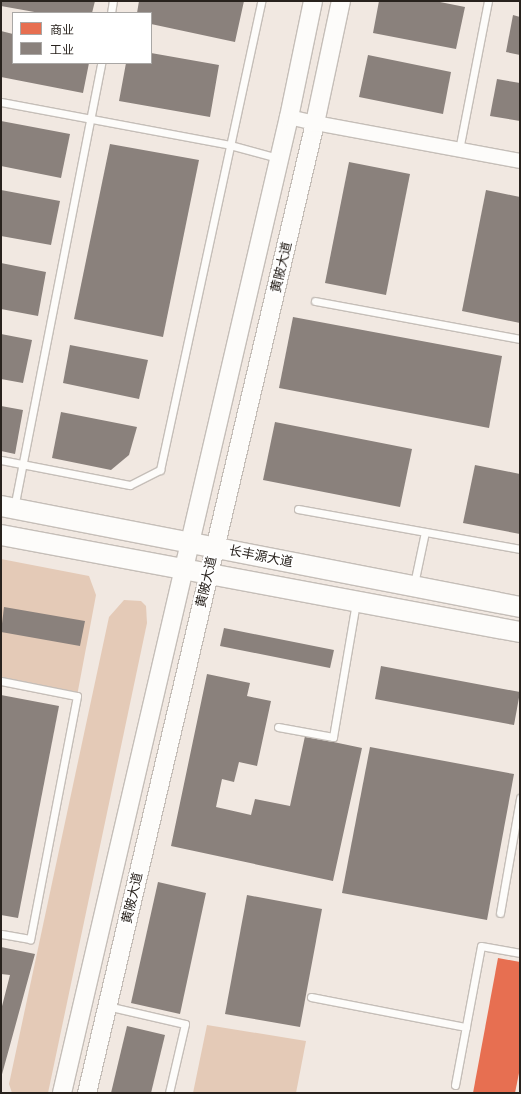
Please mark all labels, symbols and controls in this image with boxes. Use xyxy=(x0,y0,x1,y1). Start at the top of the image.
legend xyxy=(12,12,152,64)
text: 商业 xyxy=(50,22,74,36)
text: 工业 xyxy=(50,42,74,56)
street label: 黄陂大道 xyxy=(268,240,294,294)
street label: 长丰源大道 xyxy=(228,542,294,570)
street label: 黄陂大道 xyxy=(193,555,219,609)
street label: 黄陂大道 xyxy=(119,871,145,925)

